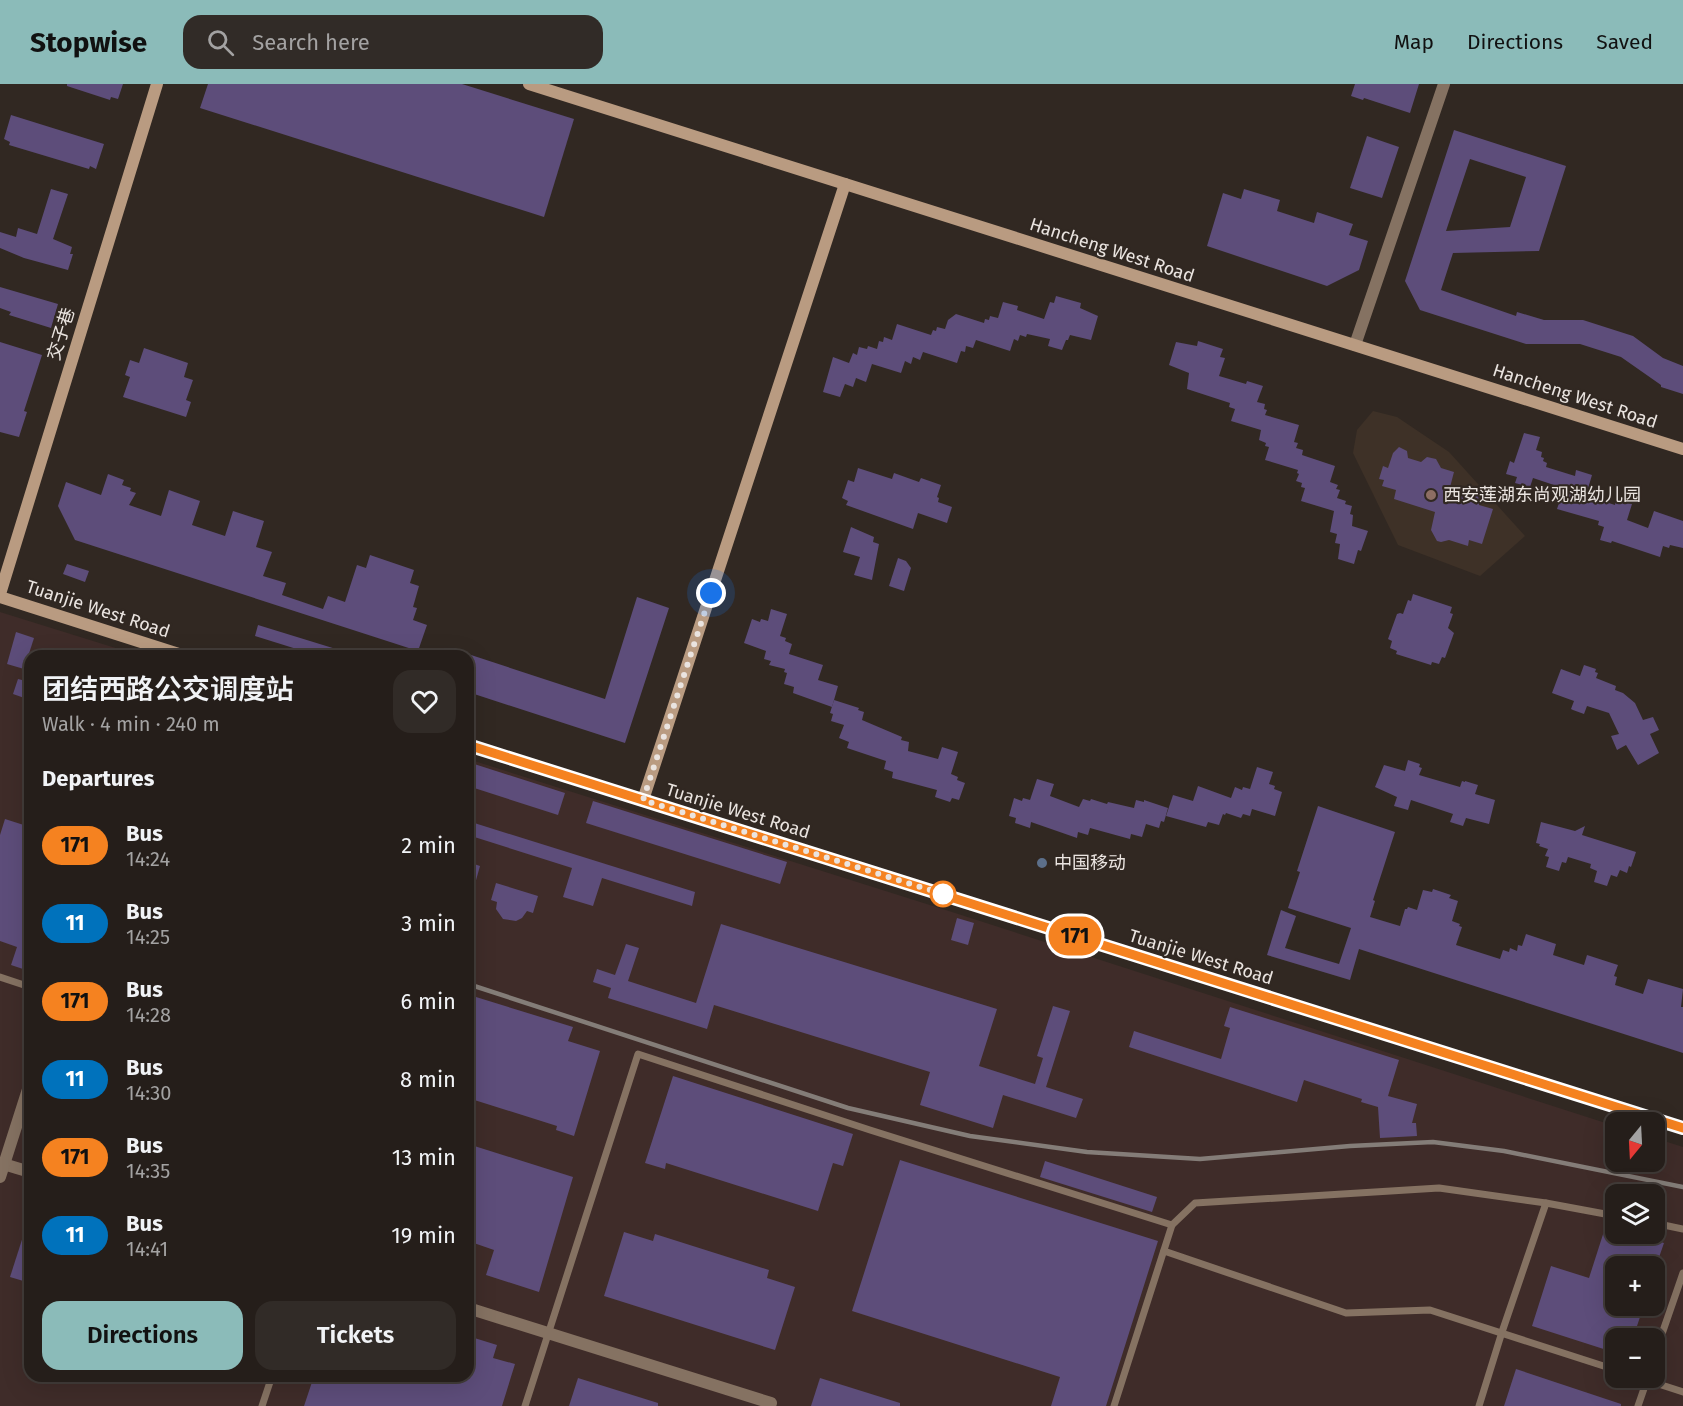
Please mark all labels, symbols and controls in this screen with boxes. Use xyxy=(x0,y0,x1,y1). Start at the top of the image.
search box xyxy=(183,15,603,69)
text: Stopwise xyxy=(30,26,147,59)
icon: search xyxy=(204,26,237,59)
text: Search here xyxy=(252,29,370,56)
text: Map xyxy=(1394,29,1434,55)
text: Directions xyxy=(1467,29,1563,55)
text: Saved xyxy=(1596,29,1653,55)
street label: Hancheng West Road xyxy=(1027,213,1197,287)
street label: 交子巷 xyxy=(43,305,79,363)
street label: Hancheng West Road xyxy=(1490,359,1660,433)
place label: 西安莲湖东尚观湖幼儿园 xyxy=(1443,484,1641,506)
marker: 西安莲湖东尚观湖幼儿园 xyxy=(1424,488,1438,502)
street label: Tuanjie West Road xyxy=(23,575,173,643)
your location xyxy=(696,578,726,608)
button: heart xyxy=(393,670,456,733)
text: 团结西路公交调度站 xyxy=(42,673,294,706)
text: Walk · 4 min · 240 m xyxy=(42,712,220,736)
text: Departures xyxy=(42,765,154,792)
street label: Tuanjie West Road xyxy=(663,779,813,843)
text: Bus xyxy=(126,820,163,847)
text: 171 xyxy=(60,832,90,858)
text: 2 min xyxy=(401,832,456,859)
text: 14:24 xyxy=(126,847,170,871)
place label: 中国移动 xyxy=(1054,852,1126,874)
marker: 中国移动 xyxy=(1035,856,1049,870)
unlabelled marker xyxy=(930,881,956,907)
text: Bus xyxy=(126,898,163,925)
text: 11 xyxy=(65,910,85,936)
text: 3 min xyxy=(401,910,456,937)
line badge: 171 xyxy=(1040,916,1110,956)
text: 171 xyxy=(1060,923,1090,949)
text: 14:25 xyxy=(126,925,170,949)
street label: Tuanjie West Road xyxy=(1126,925,1276,989)
text: Bus xyxy=(126,976,163,1003)
text: 171 xyxy=(60,988,90,1014)
text: 6 min xyxy=(400,988,456,1015)
text: 14:28 xyxy=(126,1003,171,1027)
text: Bus xyxy=(126,1054,163,1081)
text: 11 xyxy=(65,1066,85,1092)
text: 8 min xyxy=(400,1066,456,1093)
text: 14:30 xyxy=(126,1081,171,1105)
north arrow xyxy=(1605,1112,1665,1172)
map controls xyxy=(1605,1112,1665,1388)
text: Bus xyxy=(126,1132,163,1159)
text: 171 xyxy=(60,1144,90,1170)
text: 13 min xyxy=(392,1144,456,1171)
text: 14:35 xyxy=(126,1159,170,1183)
button: layers xyxy=(1605,1184,1665,1244)
text: Bus xyxy=(126,1210,163,1237)
text: 11 xyxy=(65,1222,85,1248)
text: 19 min xyxy=(391,1222,456,1249)
text: 14:41 xyxy=(126,1237,168,1261)
button: + xyxy=(1605,1256,1665,1316)
button: Directions xyxy=(42,1301,243,1370)
button: Tickets xyxy=(255,1301,456,1370)
button: − xyxy=(1605,1328,1665,1388)

